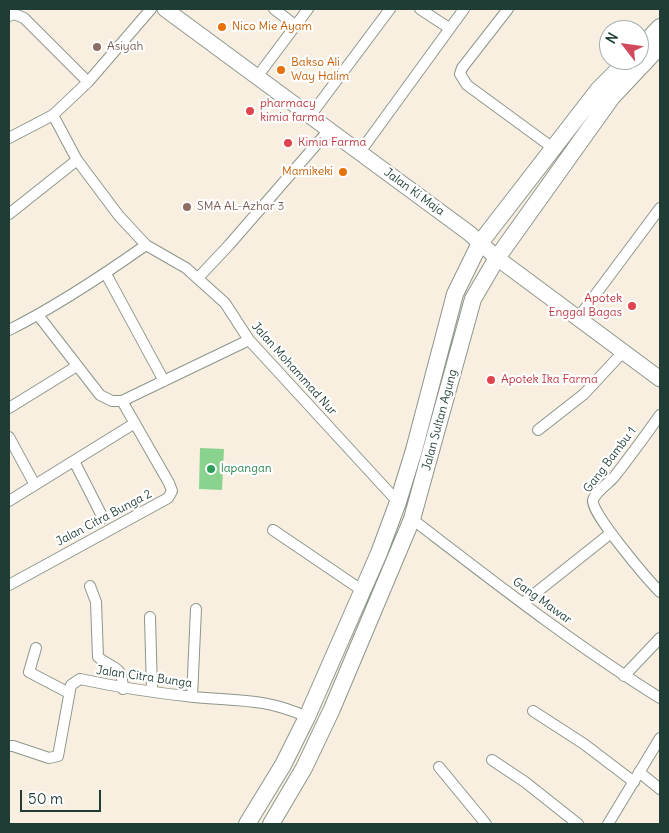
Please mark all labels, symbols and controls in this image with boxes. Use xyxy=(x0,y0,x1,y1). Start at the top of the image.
place label: Nico Mie Ayam xyxy=(232,20,312,34)
north arrow xyxy=(599,20,649,70)
marker: Nico Mie Ayam xyxy=(216,21,228,33)
text: N xyxy=(602,29,622,47)
place label: Asiyah xyxy=(107,40,143,54)
marker: Asiyah xyxy=(91,41,103,53)
place label: Bakso Ali Way Halim xyxy=(291,56,349,84)
marker: Bakso Ali Way Halim xyxy=(275,64,287,76)
place label: pharmacy kimia farma xyxy=(260,97,325,125)
marker: pharmacy kimia farma xyxy=(244,105,256,117)
place label: Kimia Farma xyxy=(298,136,366,150)
marker: Kimia Farma xyxy=(282,137,294,149)
place label: Mamikeki xyxy=(282,165,333,179)
street label: Jalan Ki Maja xyxy=(381,165,447,219)
marker: Mamikeki xyxy=(337,166,349,178)
place label: SMA AL-Azhar 3 xyxy=(197,200,284,214)
marker: SMA AL-Azhar 3 xyxy=(181,201,193,213)
place label: Apotek Enggal Bagas xyxy=(549,292,622,320)
marker: Apotek Enggal Bagas xyxy=(626,300,638,312)
street label: Jalan Mohammad Nur xyxy=(248,319,340,419)
street label: Jalan Sultan Agung xyxy=(420,368,460,472)
place label: Apotek Ika Farma xyxy=(501,373,598,387)
marker: Apotek Ika Farma xyxy=(485,374,497,386)
street label: Gang Bambu 1 xyxy=(581,424,639,496)
place label: lapangan xyxy=(221,462,272,476)
marker: lapangan xyxy=(205,463,217,475)
street label: Jalan Citra Bunga 2 xyxy=(54,487,154,549)
street label: Gang Mawar xyxy=(510,575,574,627)
street label: Jalan Citra Bunga xyxy=(95,663,193,691)
scale bar xyxy=(22,780,104,812)
text: 50 m xyxy=(28,789,63,808)

